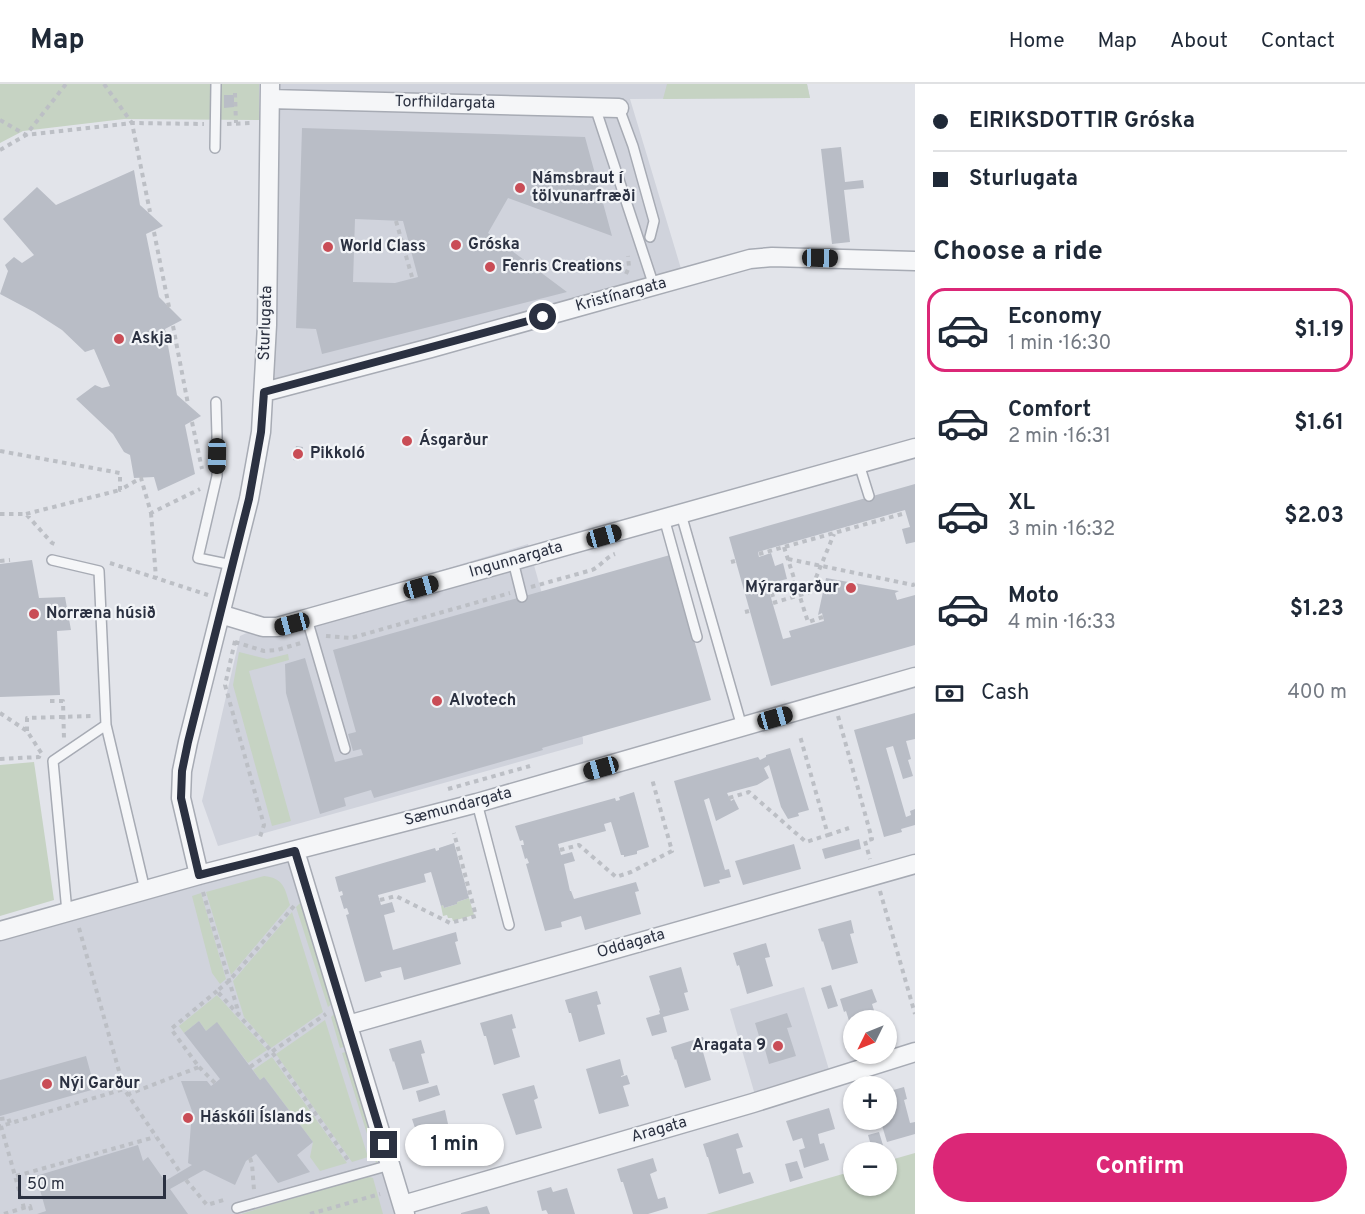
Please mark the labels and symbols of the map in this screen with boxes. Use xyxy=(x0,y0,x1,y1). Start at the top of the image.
street label: Torfhildargata xyxy=(394,92,496,114)
place label: Námsbraut í tölvunarfræði xyxy=(532,169,635,207)
marker: Námsbraut í tölvunarfræði xyxy=(513,181,527,195)
place label: Gróska xyxy=(468,235,520,255)
place label: World Class xyxy=(340,237,426,257)
marker: Gróska xyxy=(449,238,463,252)
marker: World Class xyxy=(321,240,335,254)
car xyxy=(802,249,838,267)
place label: Fenris Creations xyxy=(502,257,622,277)
marker: Fenris Creations xyxy=(483,260,497,274)
street label: Kristínargata xyxy=(573,273,669,317)
street label: Sturlugata xyxy=(255,285,277,361)
route start xyxy=(529,303,556,330)
place label: Askja xyxy=(131,329,173,349)
marker: Askja xyxy=(112,332,126,346)
place label: Ásgarður xyxy=(419,429,489,451)
marker: Ásgarður xyxy=(400,434,414,448)
car xyxy=(208,438,226,474)
place label: Pikkoló xyxy=(310,444,365,464)
marker: Pikkoló xyxy=(291,447,305,461)
car xyxy=(584,522,624,550)
street label: Ingunnargata xyxy=(467,537,565,583)
car xyxy=(401,573,441,601)
place label: Mýrargarður xyxy=(745,578,839,598)
marker: Mýrargarður xyxy=(844,581,858,595)
place label: Norræna húsið xyxy=(46,604,156,624)
marker: Norræna húsið xyxy=(27,607,41,621)
car xyxy=(272,611,312,637)
place label: Alvotech xyxy=(449,691,516,711)
marker: Alvotech xyxy=(430,694,444,708)
car xyxy=(755,704,795,732)
car xyxy=(581,754,621,782)
street label: Sæmundargata xyxy=(402,783,514,831)
street label: Oddagata xyxy=(595,925,667,963)
north arrow xyxy=(843,1010,897,1064)
place label: Aragata 9 xyxy=(692,1036,766,1056)
marker: Aragata 9 xyxy=(771,1039,785,1053)
place label: Nýi Garður xyxy=(59,1074,140,1094)
marker: Nýi Garður xyxy=(40,1077,54,1091)
place label: Háskóli Íslands xyxy=(200,1106,312,1128)
marker: Háskóli Íslands xyxy=(181,1111,195,1125)
street label: Aragata xyxy=(629,1113,689,1147)
callout: 1 min xyxy=(405,1124,504,1166)
route end xyxy=(370,1131,397,1158)
scale bar xyxy=(18,1172,166,1200)

